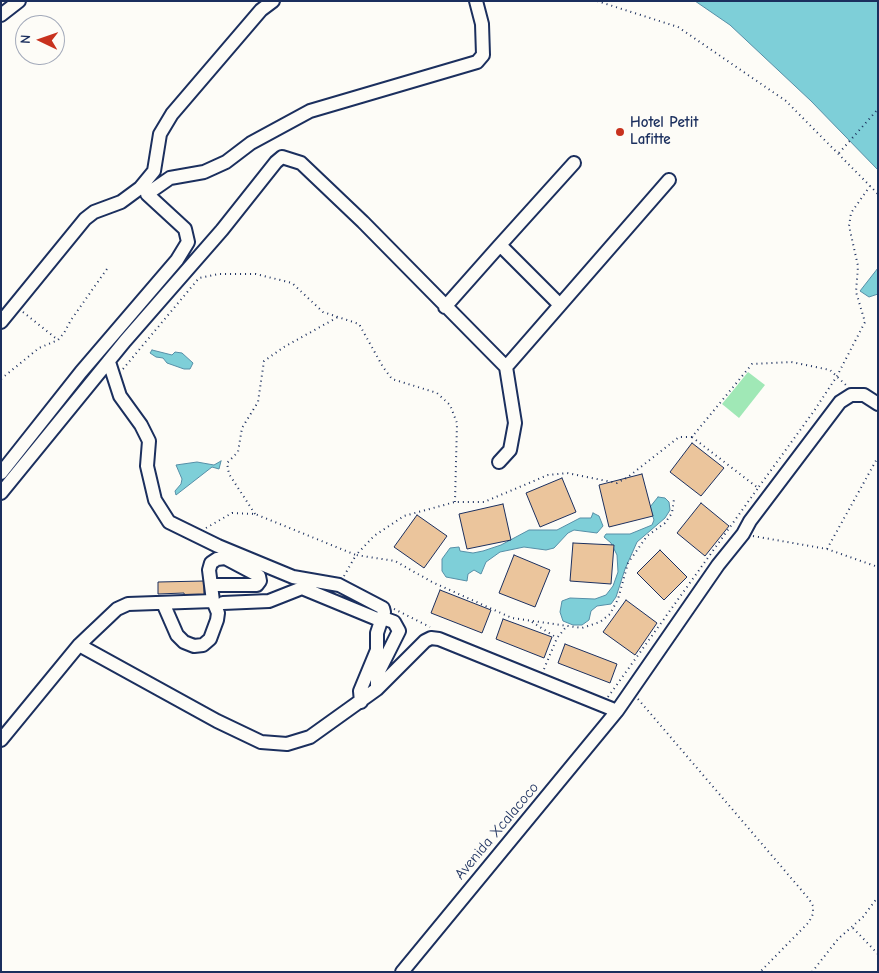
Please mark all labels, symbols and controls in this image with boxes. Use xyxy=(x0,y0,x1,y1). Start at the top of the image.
north arrow xyxy=(15,15,65,65)
text: N xyxy=(17,34,34,44)
place label: Hotel Petit Lafitte xyxy=(630,114,698,149)
marker: Hotel Petit Lafitte xyxy=(614,126,626,138)
street label: Avenida Xcalacoco xyxy=(451,779,543,883)

